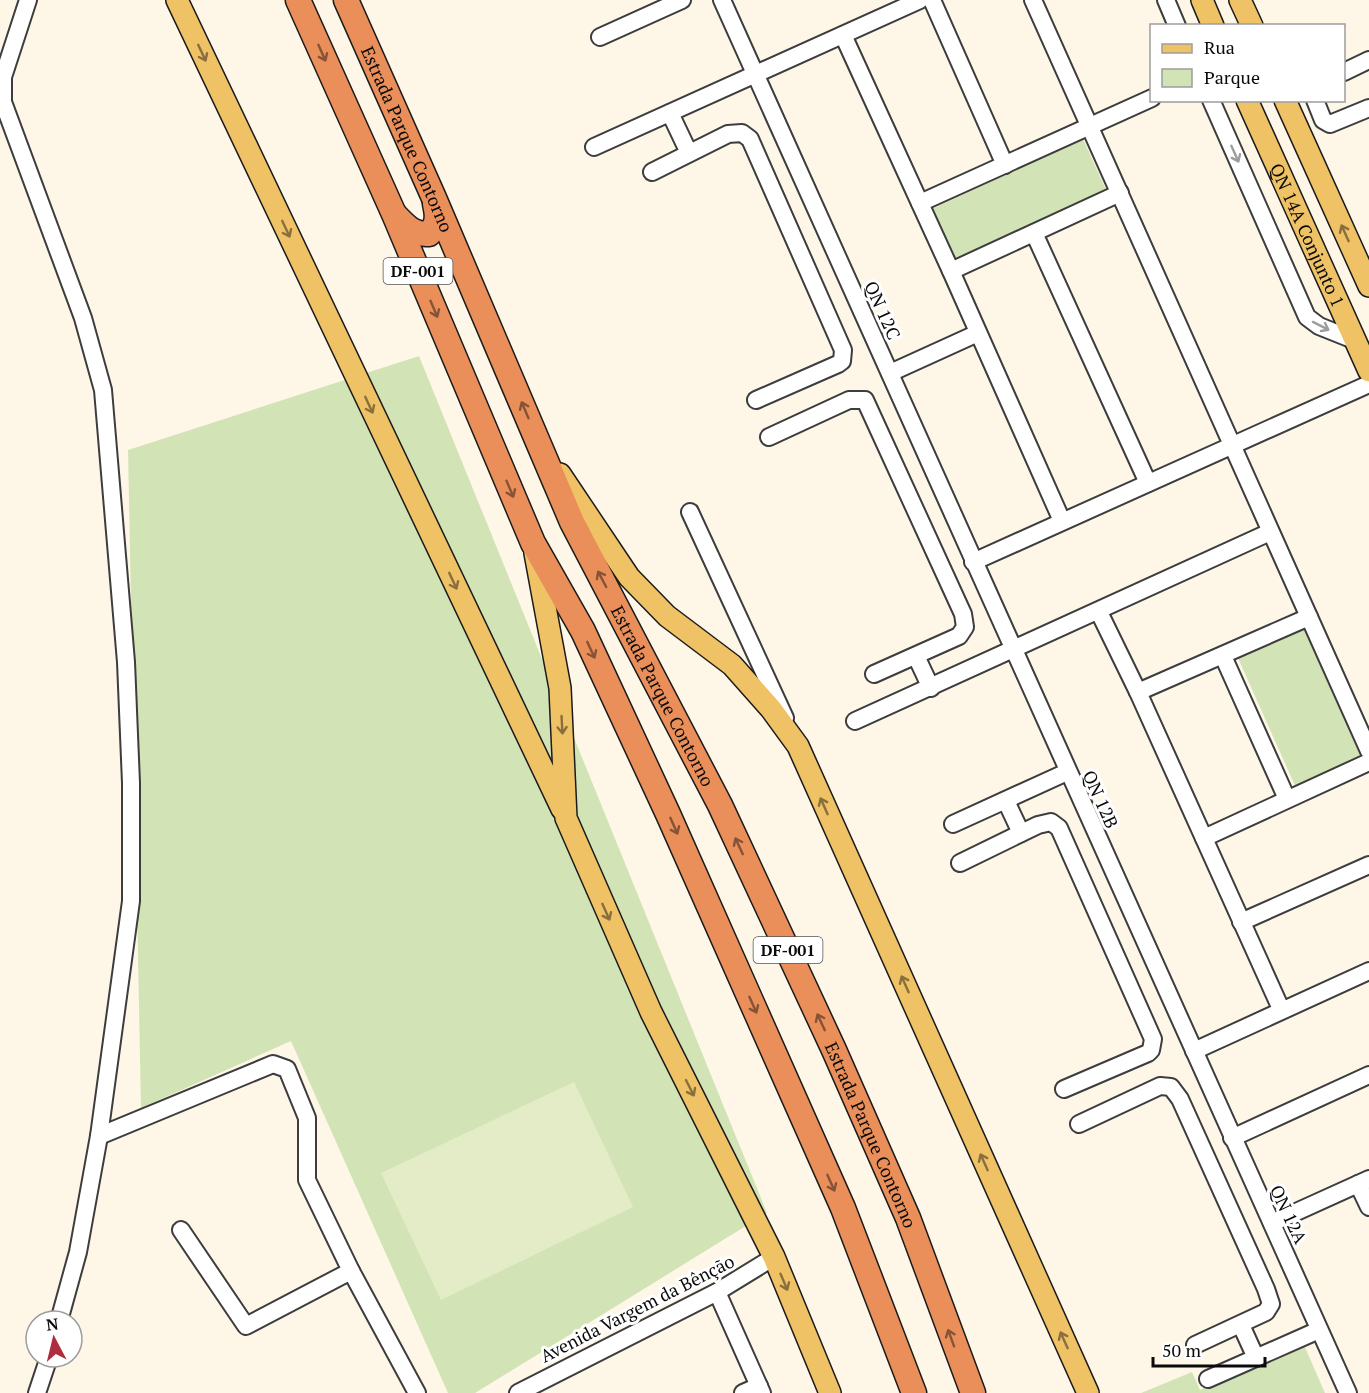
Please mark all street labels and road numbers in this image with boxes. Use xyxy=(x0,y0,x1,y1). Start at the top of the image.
street label: Estrada Parque Contorno xyxy=(356,42,459,236)
street label: QN 14A Conjunto 1 xyxy=(1265,159,1351,311)
road number: DF-001 xyxy=(384,258,452,284)
street label: QN 12C xyxy=(859,277,907,343)
street label: Estrada Parque Contorno xyxy=(606,601,720,790)
street label: QN 12B xyxy=(1078,766,1124,832)
road number: DF-001 xyxy=(754,937,822,963)
street label: Estrada Parque Contorno xyxy=(820,1038,923,1231)
street label: QN 12A xyxy=(1265,1181,1313,1248)
street label: Avenida Vargem da Bênção xyxy=(536,1249,738,1367)

